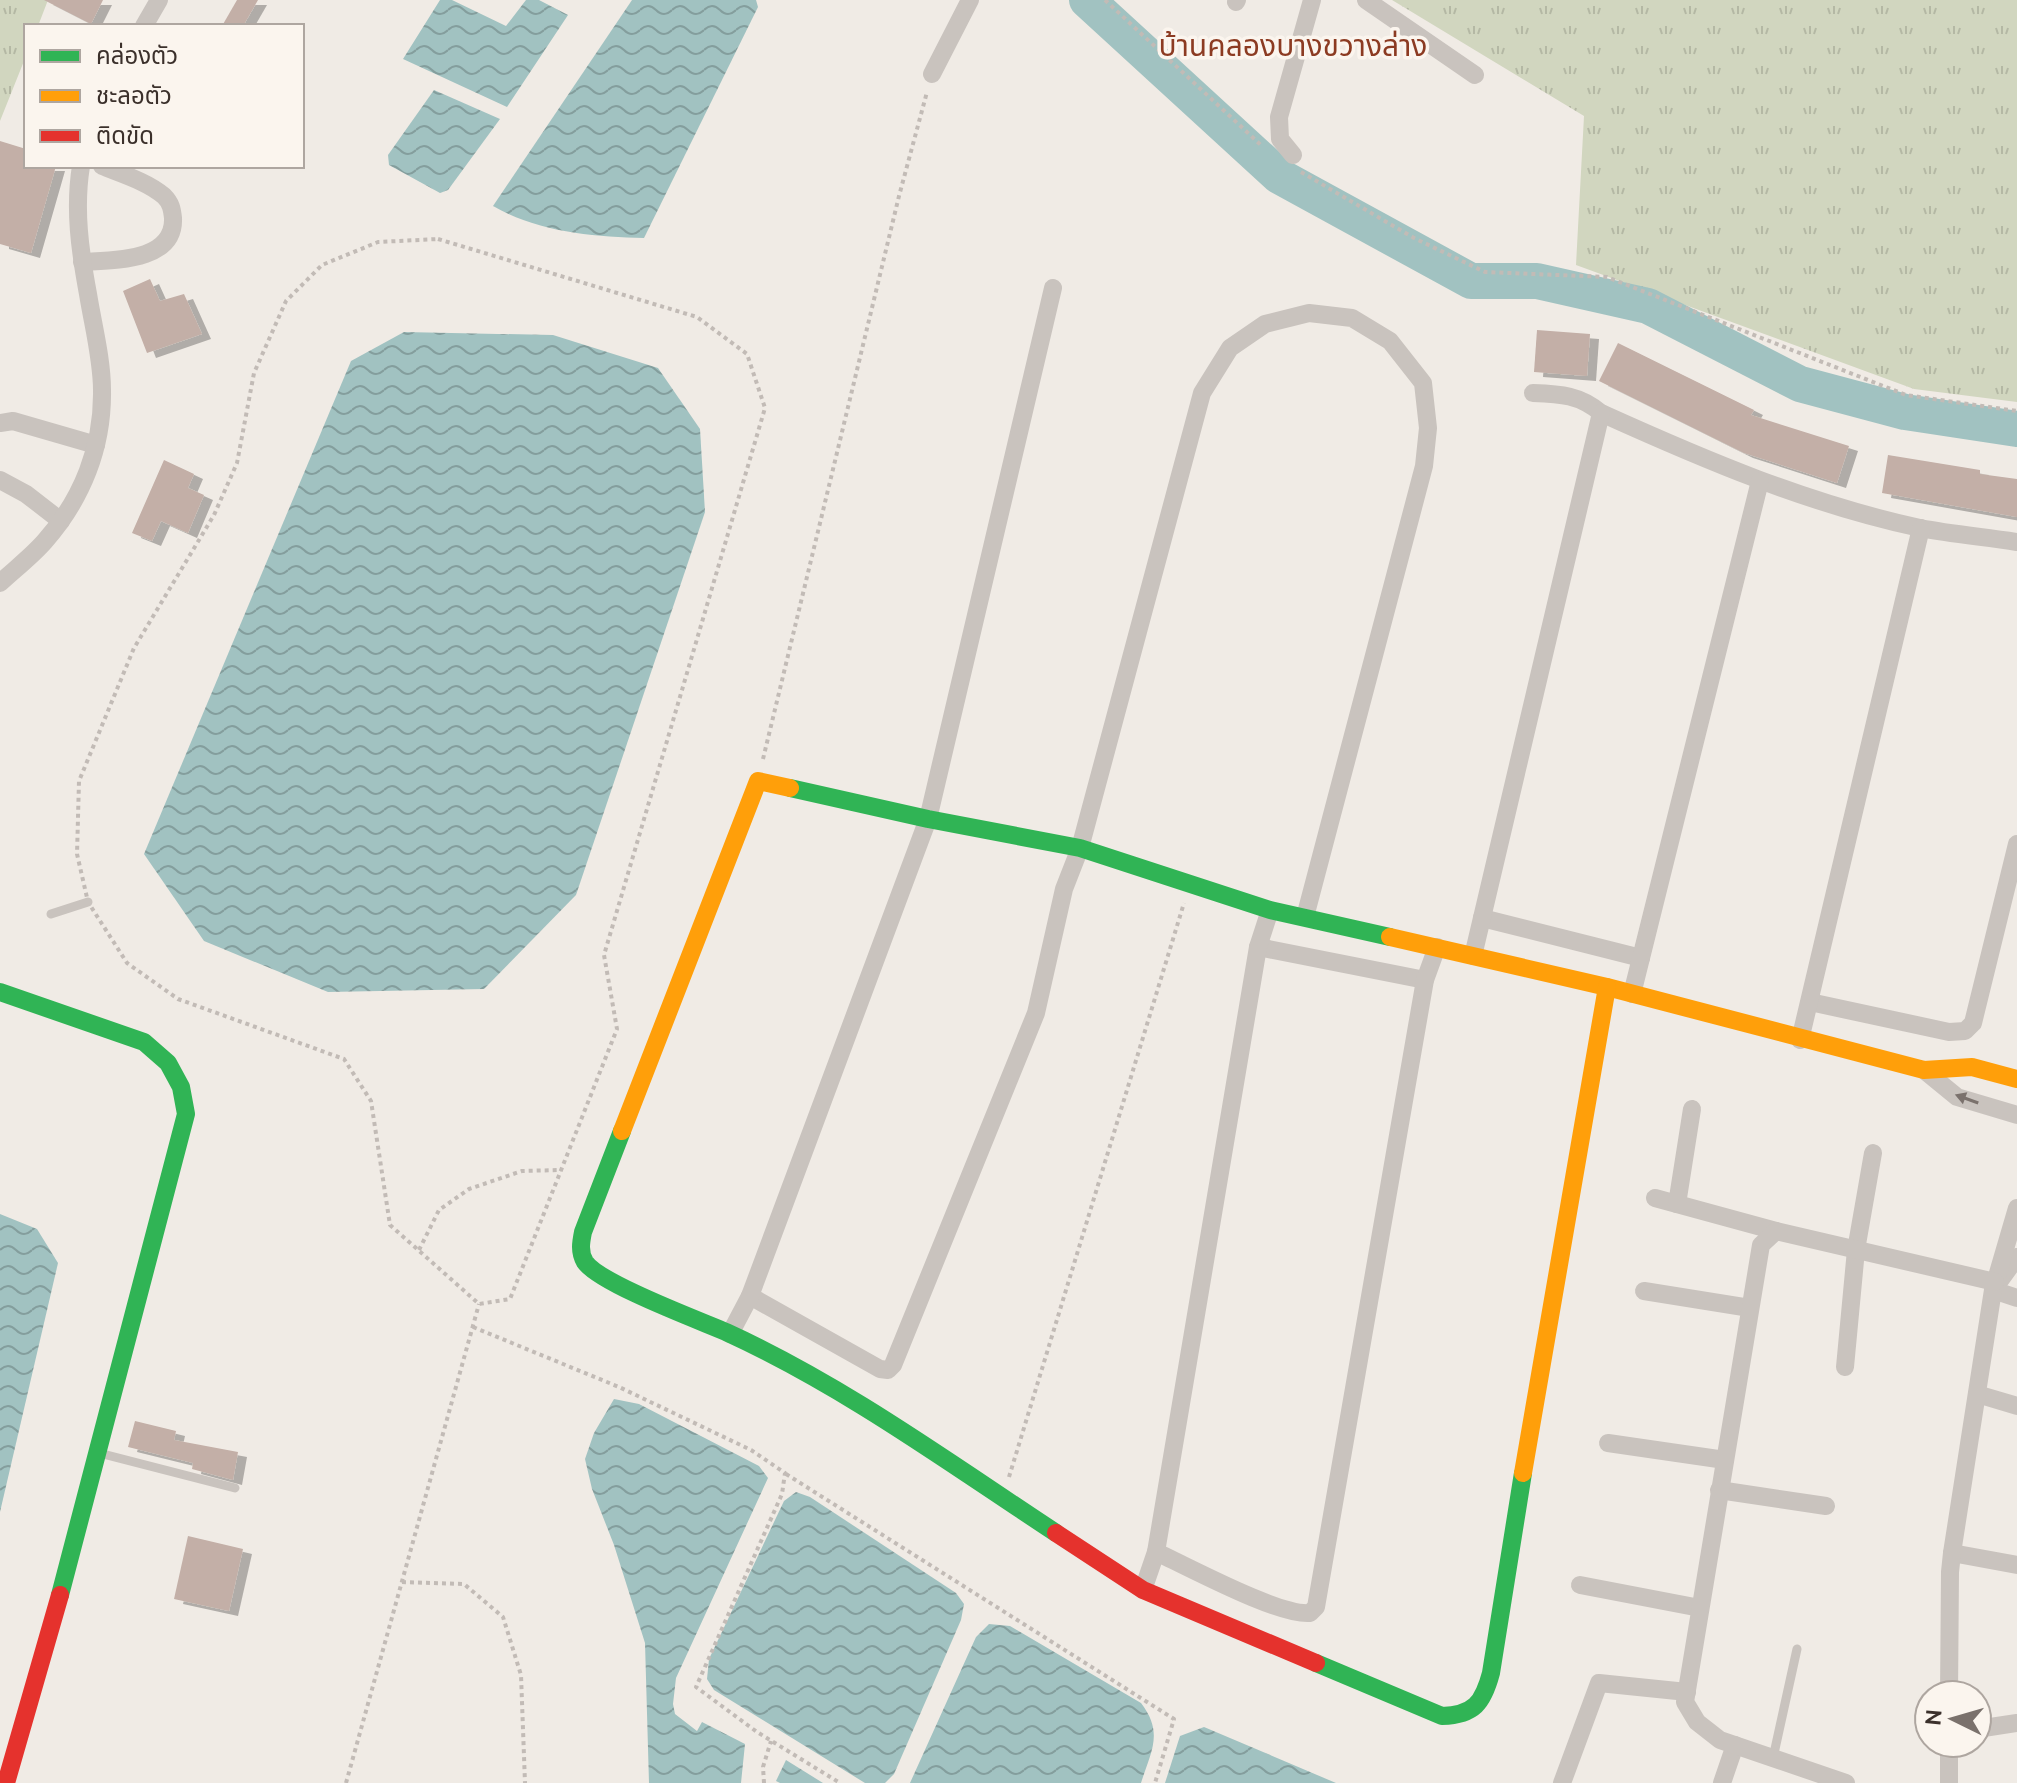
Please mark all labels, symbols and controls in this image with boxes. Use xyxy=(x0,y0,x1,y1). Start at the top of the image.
legend xyxy=(24,24,304,168)
district label: บ้านคลองบางขวางล่าง xyxy=(1159,28,1427,62)
text: คล่องตัว xyxy=(96,42,178,69)
text: ชะลอตัว xyxy=(96,82,172,109)
text: ติดขัด xyxy=(96,122,154,149)
one-way arrow xyxy=(1955,1092,1979,1105)
north arrow xyxy=(1913,1679,1993,1759)
text: N xyxy=(1919,1708,1946,1726)

